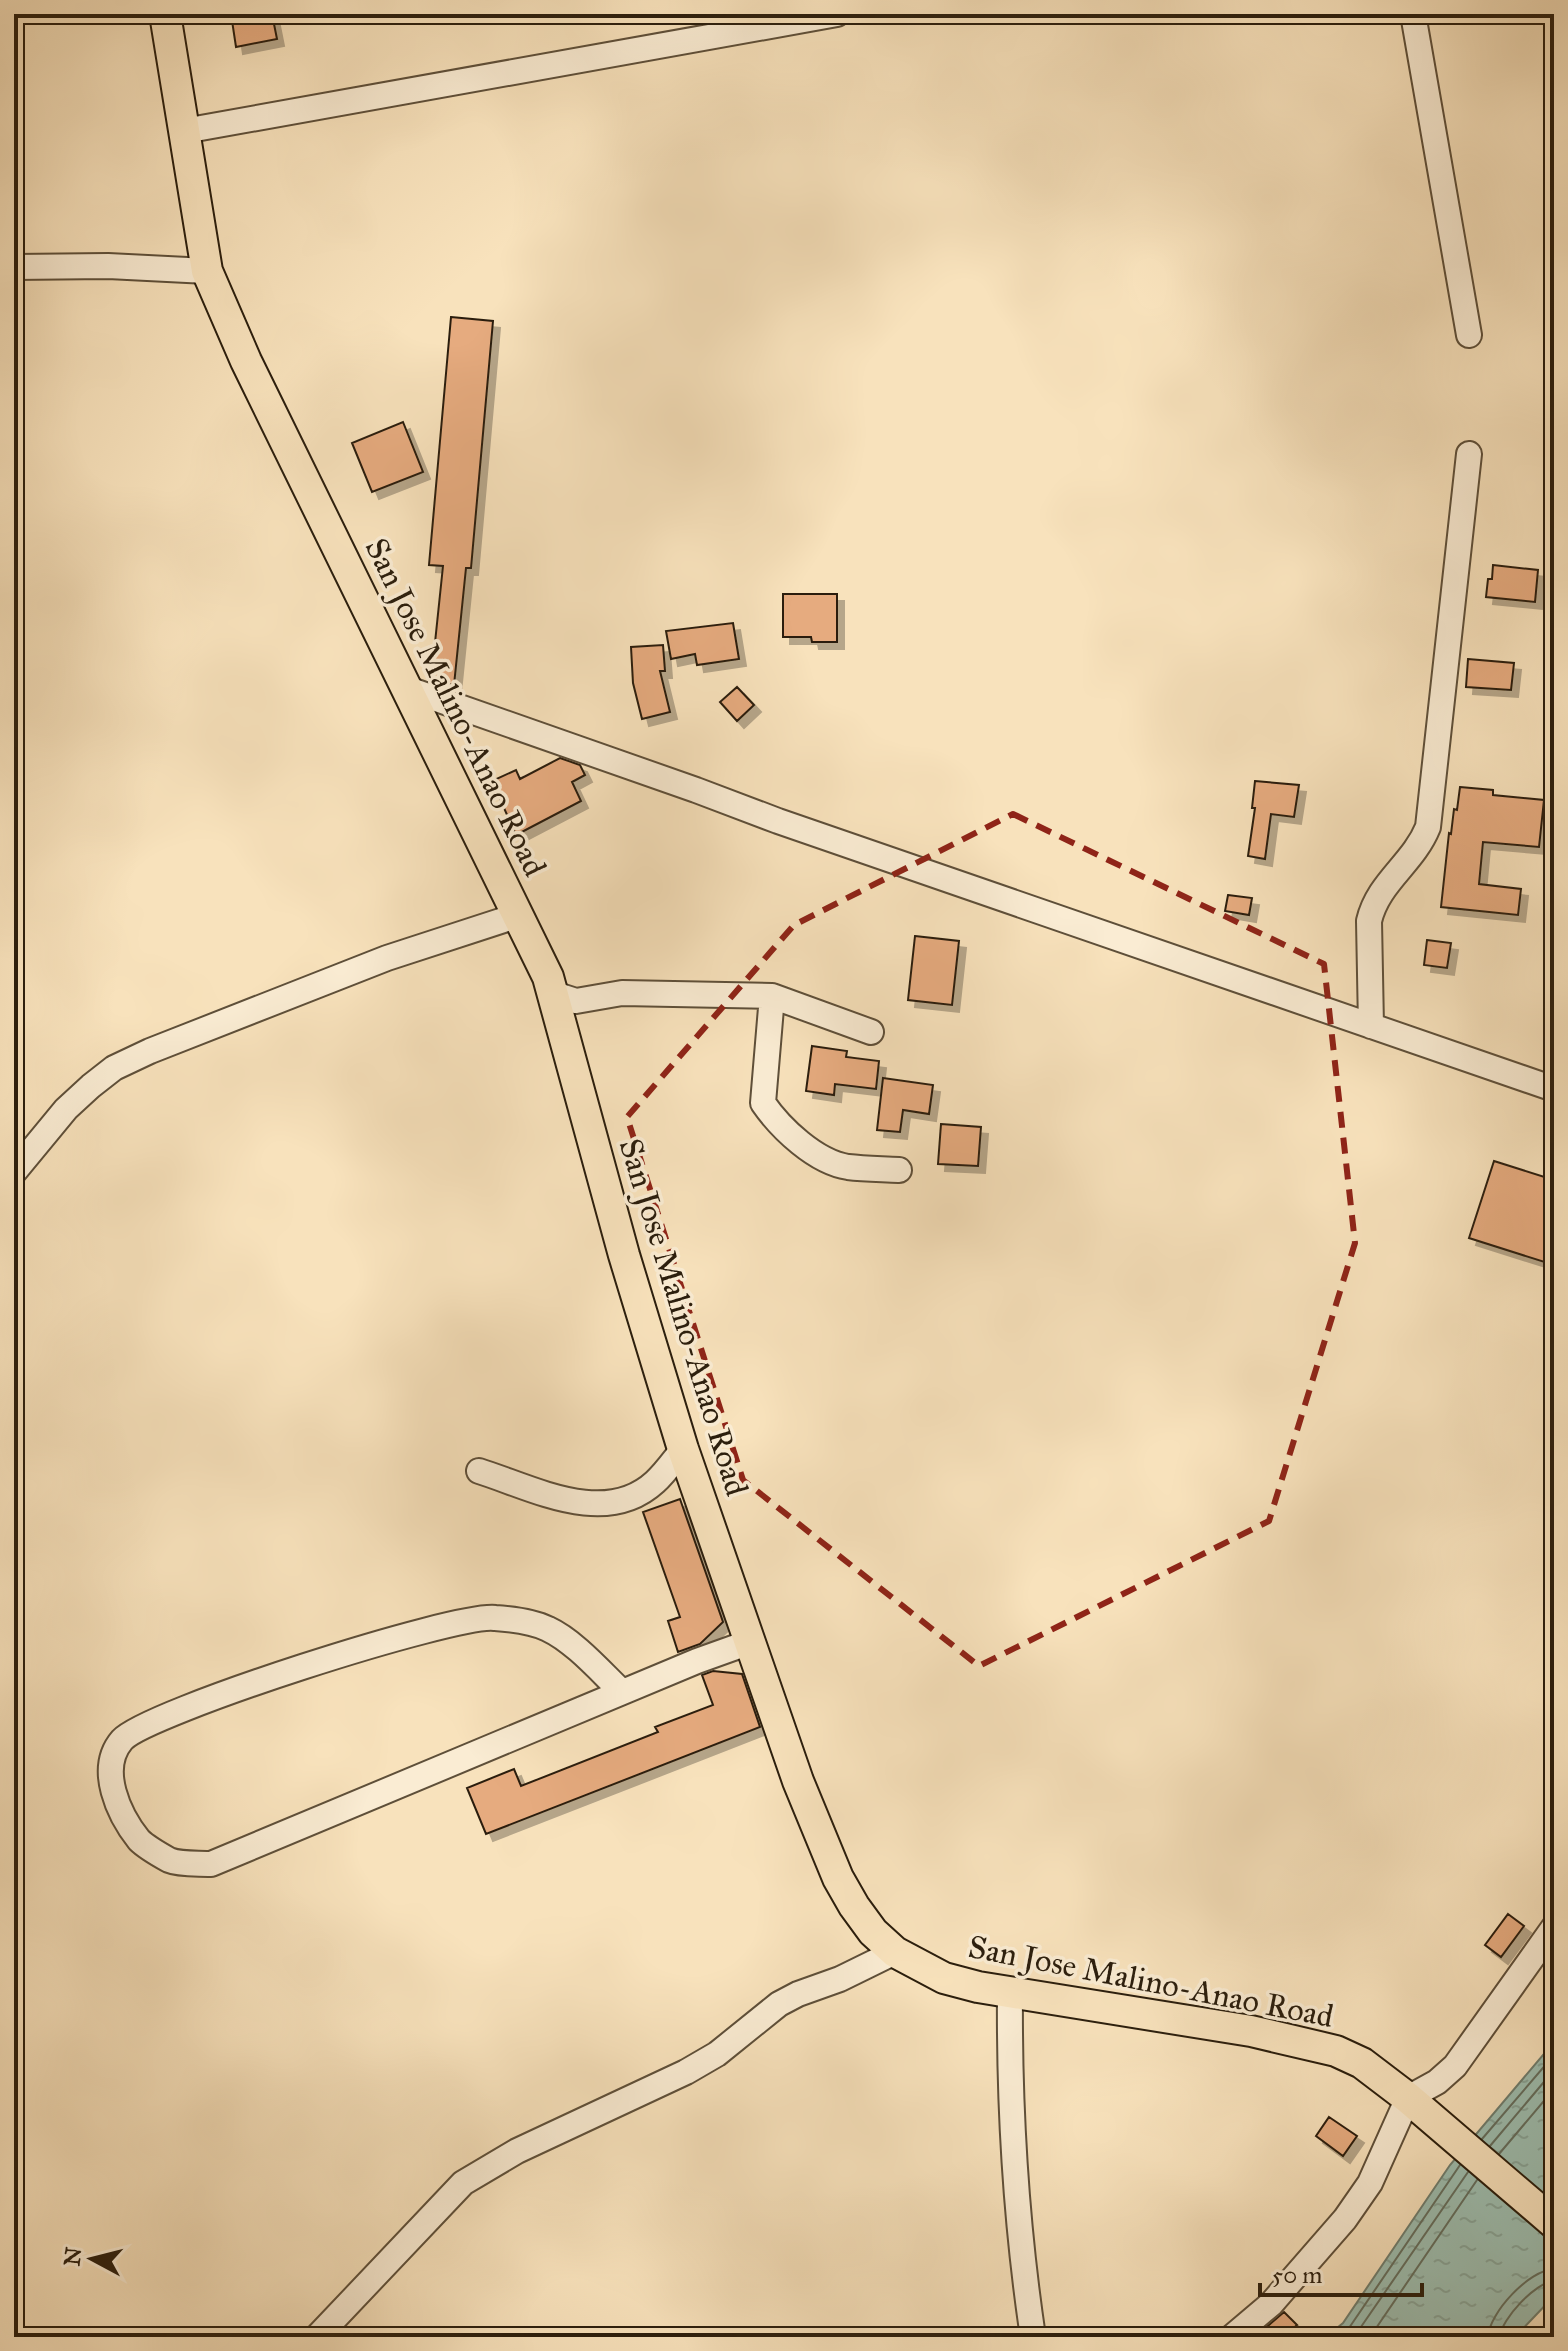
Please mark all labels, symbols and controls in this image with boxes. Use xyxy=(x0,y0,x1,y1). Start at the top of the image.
street label: San Jose Malino-Anao Road xyxy=(357,532,554,883)
street label: San Jose Malino-Anao Road xyxy=(611,1134,756,1500)
street label: San Jose Malino-Anao Road xyxy=(965,1927,1337,2036)
north arrow xyxy=(52,2219,132,2299)
text: N xyxy=(58,2245,87,2268)
scale bar xyxy=(1260,2247,1422,2297)
text: 50 m xyxy=(1272,2260,1322,2290)

